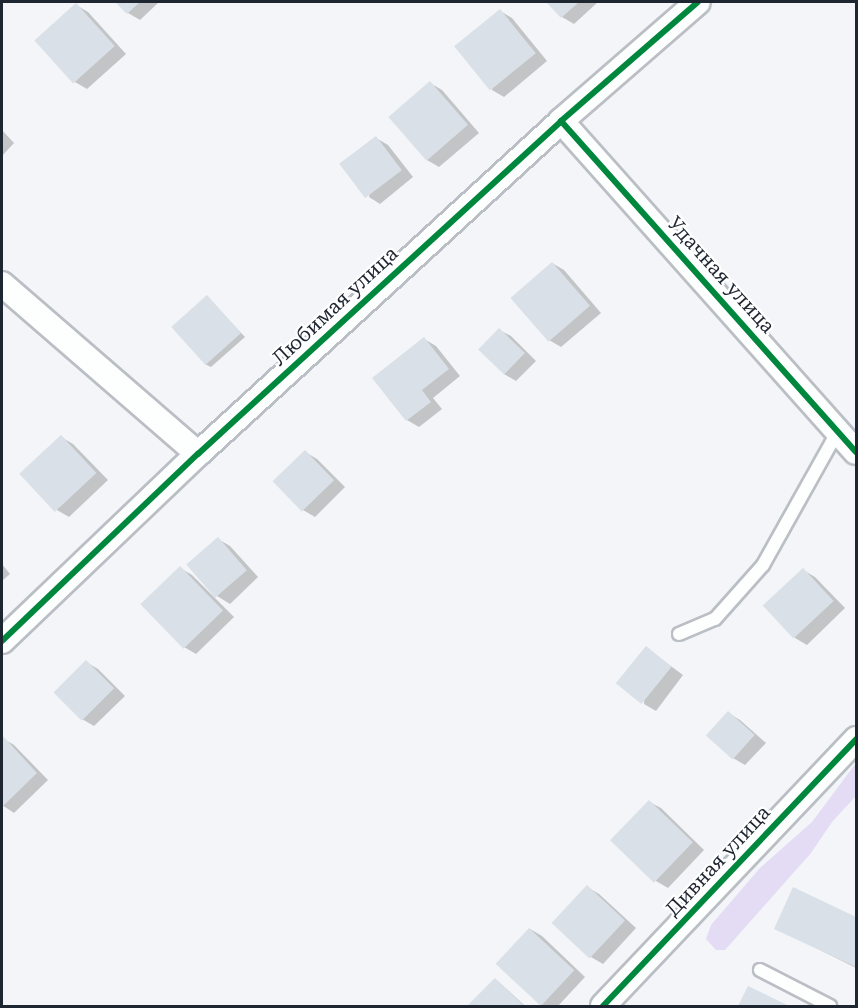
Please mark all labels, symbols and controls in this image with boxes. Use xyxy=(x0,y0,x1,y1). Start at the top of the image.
street label: Удачная улица xyxy=(662,212,780,338)
street label: Любимая улица xyxy=(267,241,403,371)
street label: Дивная улица xyxy=(661,801,775,921)

